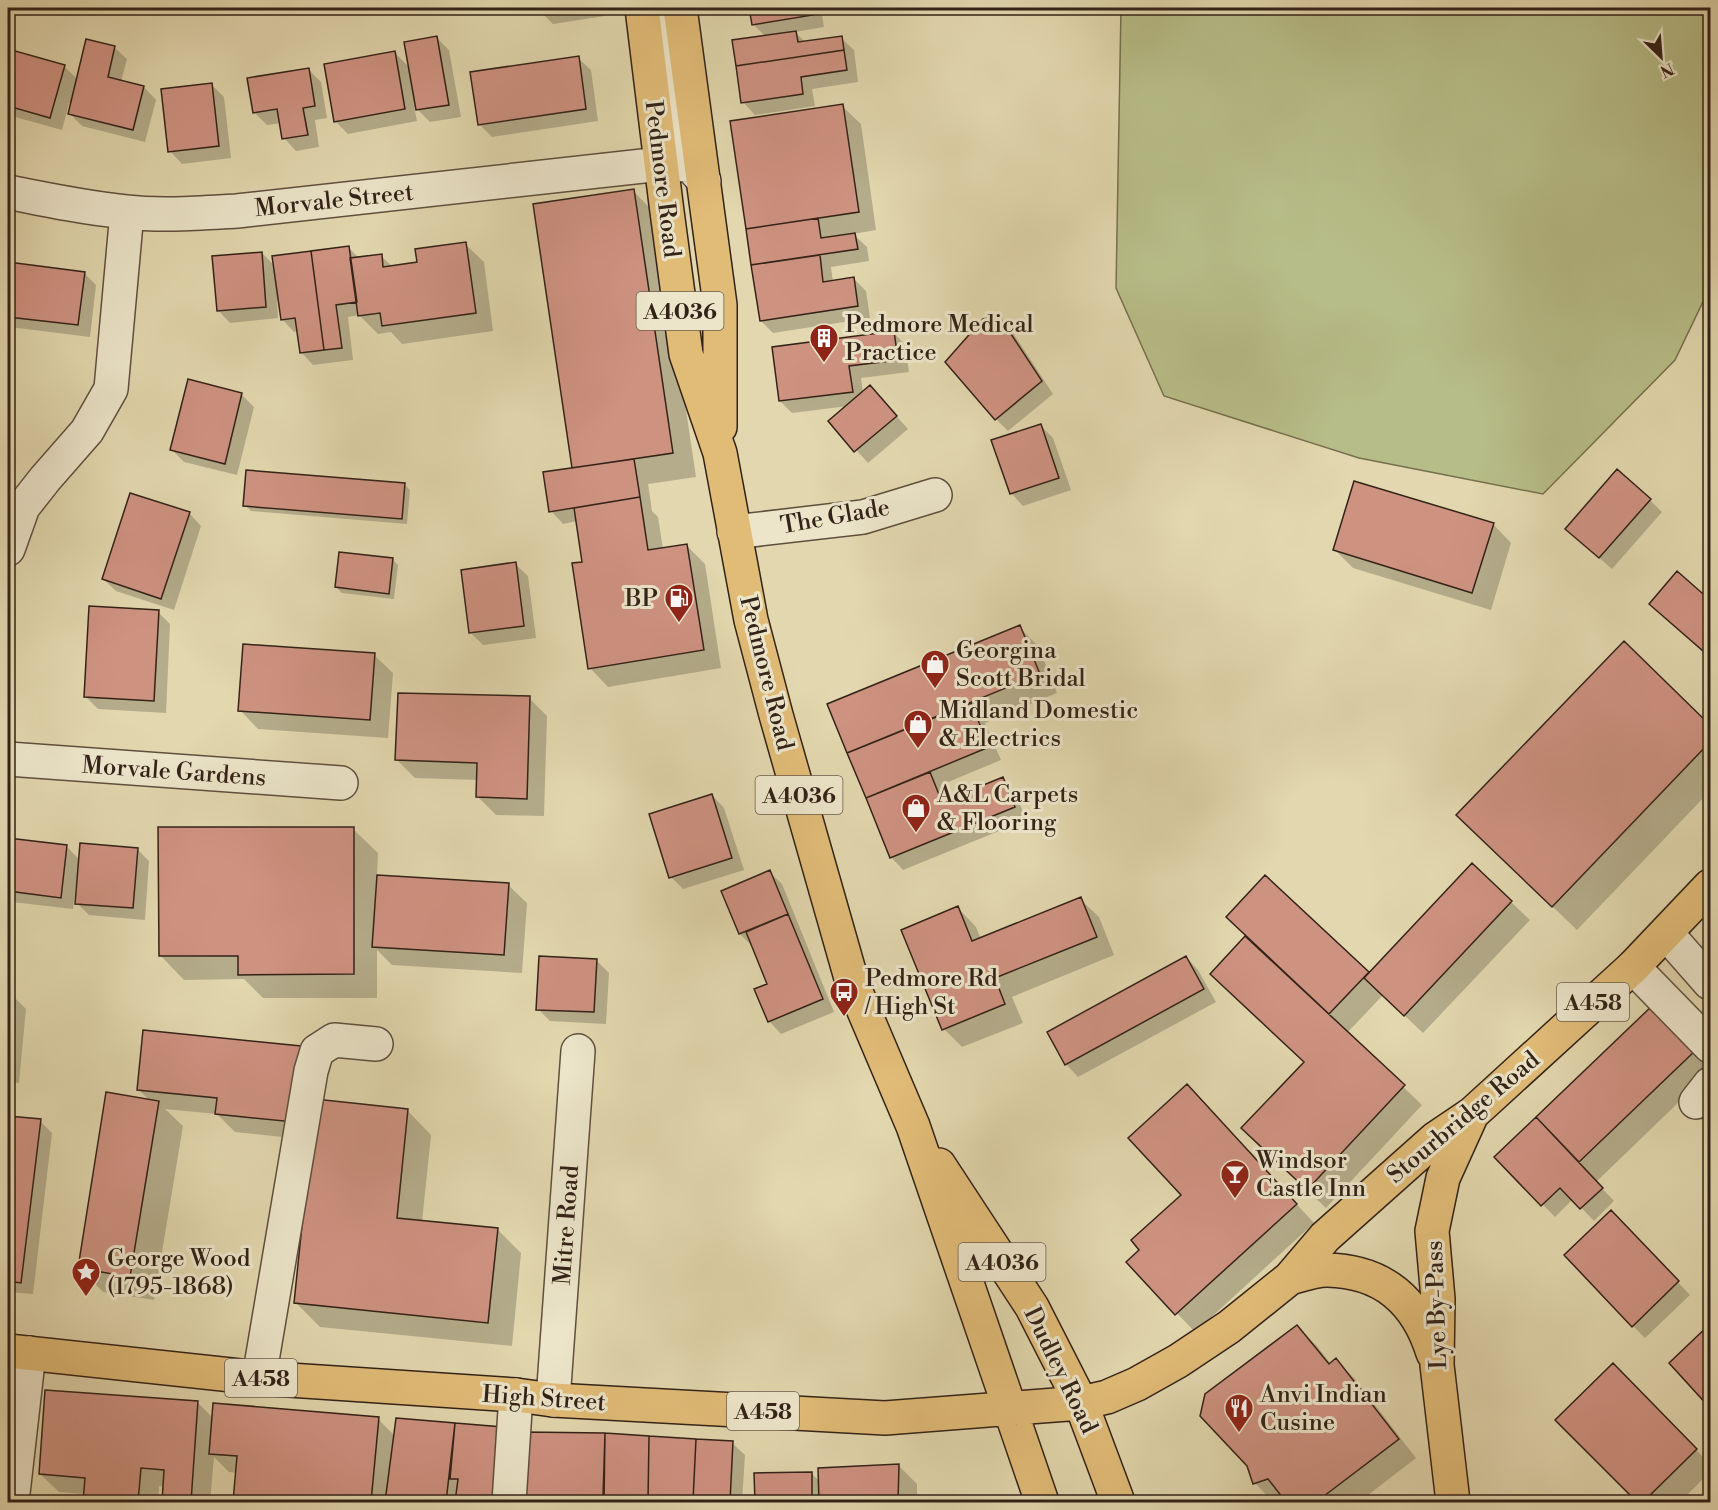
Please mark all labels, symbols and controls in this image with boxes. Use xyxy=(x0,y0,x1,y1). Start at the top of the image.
north arrow xyxy=(1631,27,1691,87)
text: N xyxy=(1657,58,1677,82)
street label: Pedmore Road xyxy=(637,99,687,260)
street label: Morvale Street xyxy=(253,178,415,224)
road number: A4036 xyxy=(636,292,724,330)
place label: Pedmore Medical Practice xyxy=(845,310,1034,368)
building icon: Pedmore Medical Practice xyxy=(808,322,840,364)
street label: The Glade xyxy=(778,493,892,541)
fuel station icon: BP xyxy=(663,582,695,624)
place label: BP xyxy=(624,584,658,614)
street label: Pedmore Road xyxy=(732,593,800,754)
place label: Georgina Scott Bridal xyxy=(956,636,1086,694)
shop icon: Georgina Scott Bridal xyxy=(919,648,951,690)
place label: Midland Domestic & Electrics xyxy=(939,696,1138,754)
shop icon: Midland Domestic & Electrics xyxy=(902,708,934,750)
street label: Morvale Gardens xyxy=(81,751,267,793)
road number: A4036 xyxy=(756,776,842,814)
place label: A&L Carpets & Flooring xyxy=(936,780,1078,838)
shop icon: A&L Carpets & Flooring xyxy=(900,792,932,834)
place label: Pedmore Rd / High St xyxy=(864,964,998,1022)
bus stop icon: Pedmore Rd / High St xyxy=(828,976,860,1018)
road number: A458 xyxy=(1557,983,1629,1021)
street label: Stourbridge Road xyxy=(1381,1045,1546,1190)
place label: Windsor Castle Inn xyxy=(1255,1146,1366,1204)
bar icon: Windsor Castle Inn xyxy=(1219,1158,1251,1200)
street label: Mitre Road xyxy=(548,1164,586,1286)
street label: Lye By-Pass xyxy=(1420,1240,1454,1370)
road number: A4036 xyxy=(958,1243,1046,1281)
place label: George Wood (1795-1868) xyxy=(107,1244,251,1302)
place icon: George Wood (1795-1868) xyxy=(70,1256,102,1298)
street label: Dudley Road xyxy=(1017,1302,1104,1439)
road number: A458 xyxy=(225,1359,297,1397)
street label: High Street xyxy=(481,1380,607,1418)
place label: Anvi Indian Cusine xyxy=(1259,1380,1387,1438)
road number: A458 xyxy=(727,1392,799,1430)
restaurant icon: Anvi Indian Cusine xyxy=(1223,1392,1255,1434)

